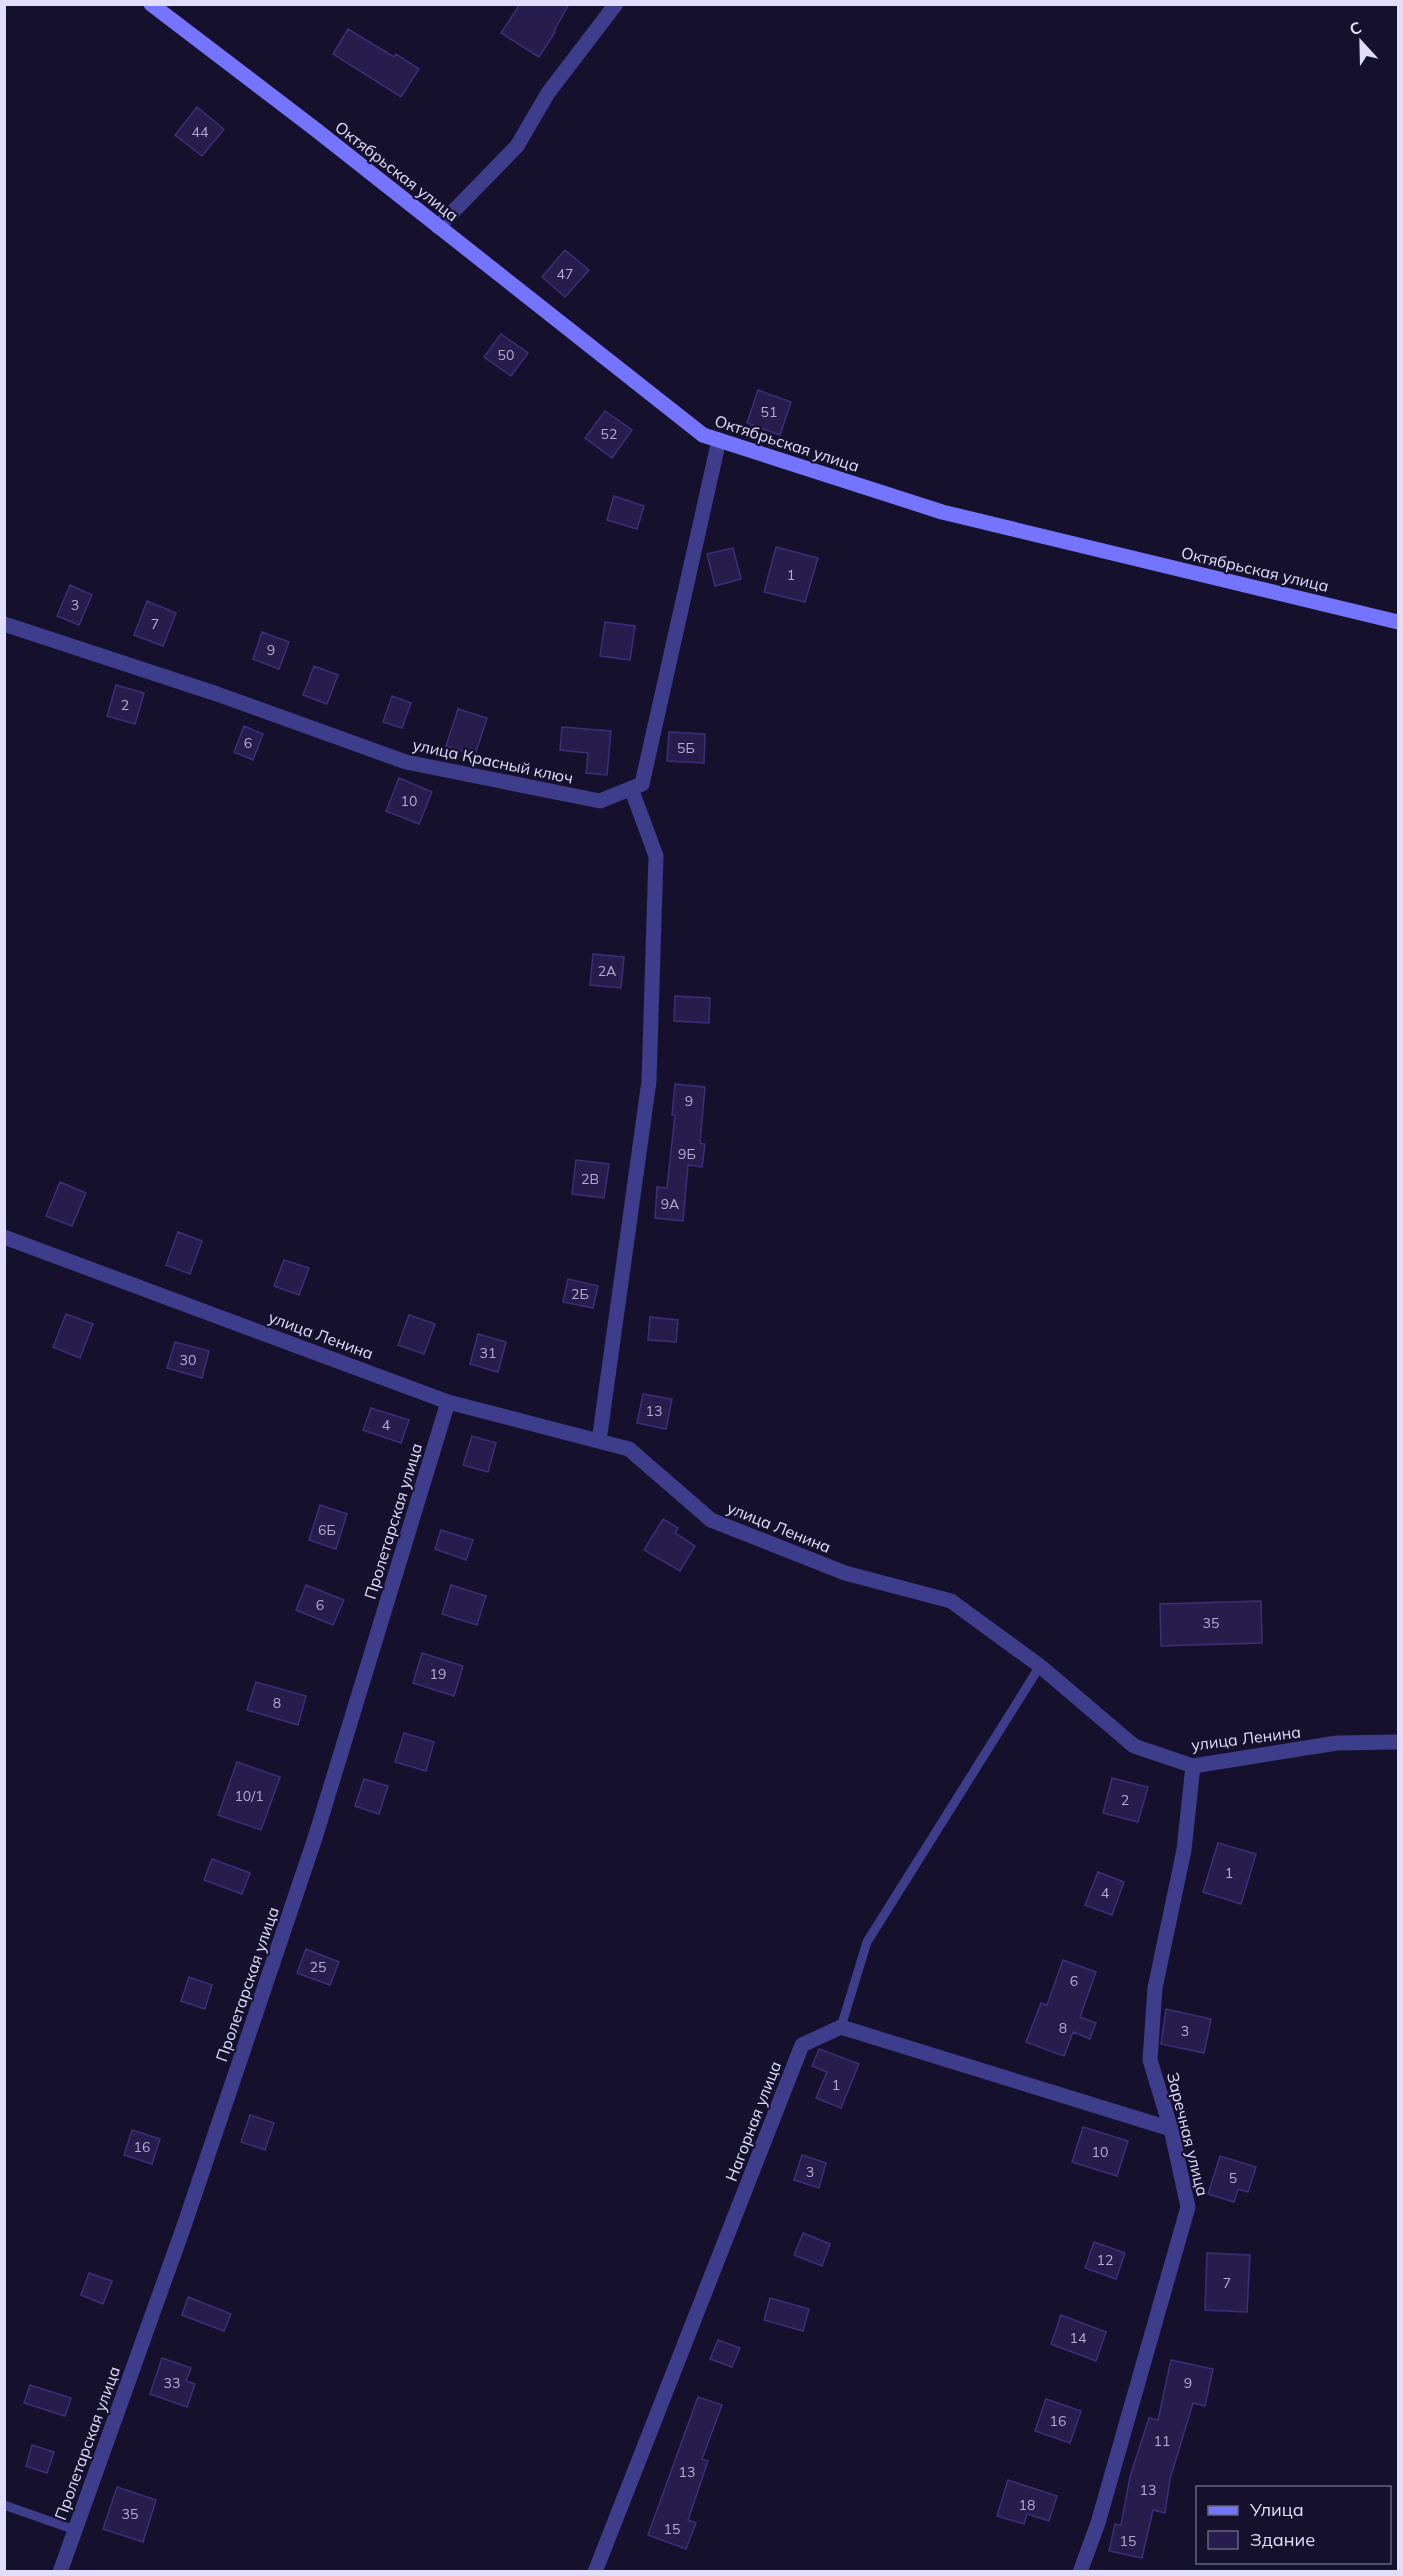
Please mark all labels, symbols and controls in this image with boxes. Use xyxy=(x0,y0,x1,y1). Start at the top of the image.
north arrow xyxy=(1331,12,1391,72)
text: С xyxy=(1347,17,1364,39)
street label: Октябрьская улица xyxy=(331,117,463,225)
house number: 44 xyxy=(192,123,209,141)
house number: 47 xyxy=(557,265,573,283)
house number: 50 xyxy=(498,346,514,364)
house number: 51 xyxy=(761,403,777,421)
street label: Октябрьская улица xyxy=(712,410,862,476)
house number: 52 xyxy=(601,425,617,443)
street label: Октябрьская улица xyxy=(1179,542,1331,596)
house number: 1 xyxy=(787,566,795,584)
house number: 3 xyxy=(71,596,79,614)
house number: 7 xyxy=(151,615,159,633)
house number: 9 xyxy=(267,641,275,659)
house number: 2 xyxy=(121,696,129,714)
house number: 6 xyxy=(244,734,252,752)
street label: улица Красный ключ xyxy=(411,734,575,788)
house number: 5Б xyxy=(677,739,695,757)
house number: 10 xyxy=(401,792,417,810)
house number: 2А xyxy=(598,962,617,980)
house number: 9 xyxy=(685,1092,693,1110)
house number: 9Б xyxy=(678,1145,696,1163)
house number: 2В xyxy=(581,1170,599,1188)
house number: 9А xyxy=(661,1195,680,1213)
house number: 2Б xyxy=(571,1285,589,1303)
street label: улица Ленина xyxy=(266,1307,376,1363)
house number: 31 xyxy=(480,1344,496,1362)
house number: 30 xyxy=(180,1351,196,1369)
house number: 13 xyxy=(646,1402,662,1420)
house number: 4 xyxy=(382,1416,391,1434)
street label: Пролетарская улица xyxy=(360,1441,426,1601)
street label: улица Ленина xyxy=(724,1497,834,1557)
house number: 6Б xyxy=(318,1521,336,1539)
house number: 6 xyxy=(316,1596,324,1614)
house number: 35 xyxy=(1203,1614,1219,1632)
house number: 19 xyxy=(430,1665,446,1683)
house number: 8 xyxy=(273,1694,281,1712)
street label: улица Ленина xyxy=(1190,1721,1302,1755)
house number: 10/1 xyxy=(234,1787,264,1805)
house number: 2 xyxy=(1121,1791,1129,1809)
house number: 1 xyxy=(1225,1864,1233,1882)
house number: 4 xyxy=(1101,1884,1110,1902)
street label: Пролетарская улица xyxy=(211,1904,283,2064)
house number: 25 xyxy=(310,1958,326,1976)
house number: 6 xyxy=(1070,1972,1078,1990)
house number: 8 xyxy=(1059,2019,1067,2037)
house number: 3 xyxy=(1181,2022,1189,2040)
street label: Нагорная улица xyxy=(721,2058,785,2184)
street label: Заречная улица xyxy=(1163,2070,1213,2198)
house number: 1 xyxy=(832,2076,840,2094)
house number: 16 xyxy=(134,2138,150,2156)
house number: 10 xyxy=(1092,2143,1108,2161)
house number: 3 xyxy=(806,2163,814,2181)
house number: 5 xyxy=(1229,2169,1237,2187)
house number: 12 xyxy=(1097,2251,1113,2269)
house number: 7 xyxy=(1223,2274,1231,2292)
house number: 14 xyxy=(1070,2329,1087,2347)
street label: Пролетарская улица xyxy=(50,2363,124,2523)
house number: 33 xyxy=(164,2374,180,2392)
house number: 9 xyxy=(1184,2374,1192,2392)
house number: 16 xyxy=(1050,2412,1066,2430)
house number: 11 xyxy=(1154,2432,1170,2450)
house number: 13 xyxy=(679,2463,695,2481)
house number: 13 xyxy=(1140,2481,1156,2499)
legend xyxy=(1196,2486,1391,2564)
house number: 18 xyxy=(1019,2496,1035,2514)
text: Улица xyxy=(1249,2498,1304,2521)
house number: 35 xyxy=(122,2505,138,2523)
house number: 15 xyxy=(664,2520,680,2538)
text: Здание xyxy=(1250,2528,1315,2551)
house number: 15 xyxy=(1120,2532,1136,2550)

